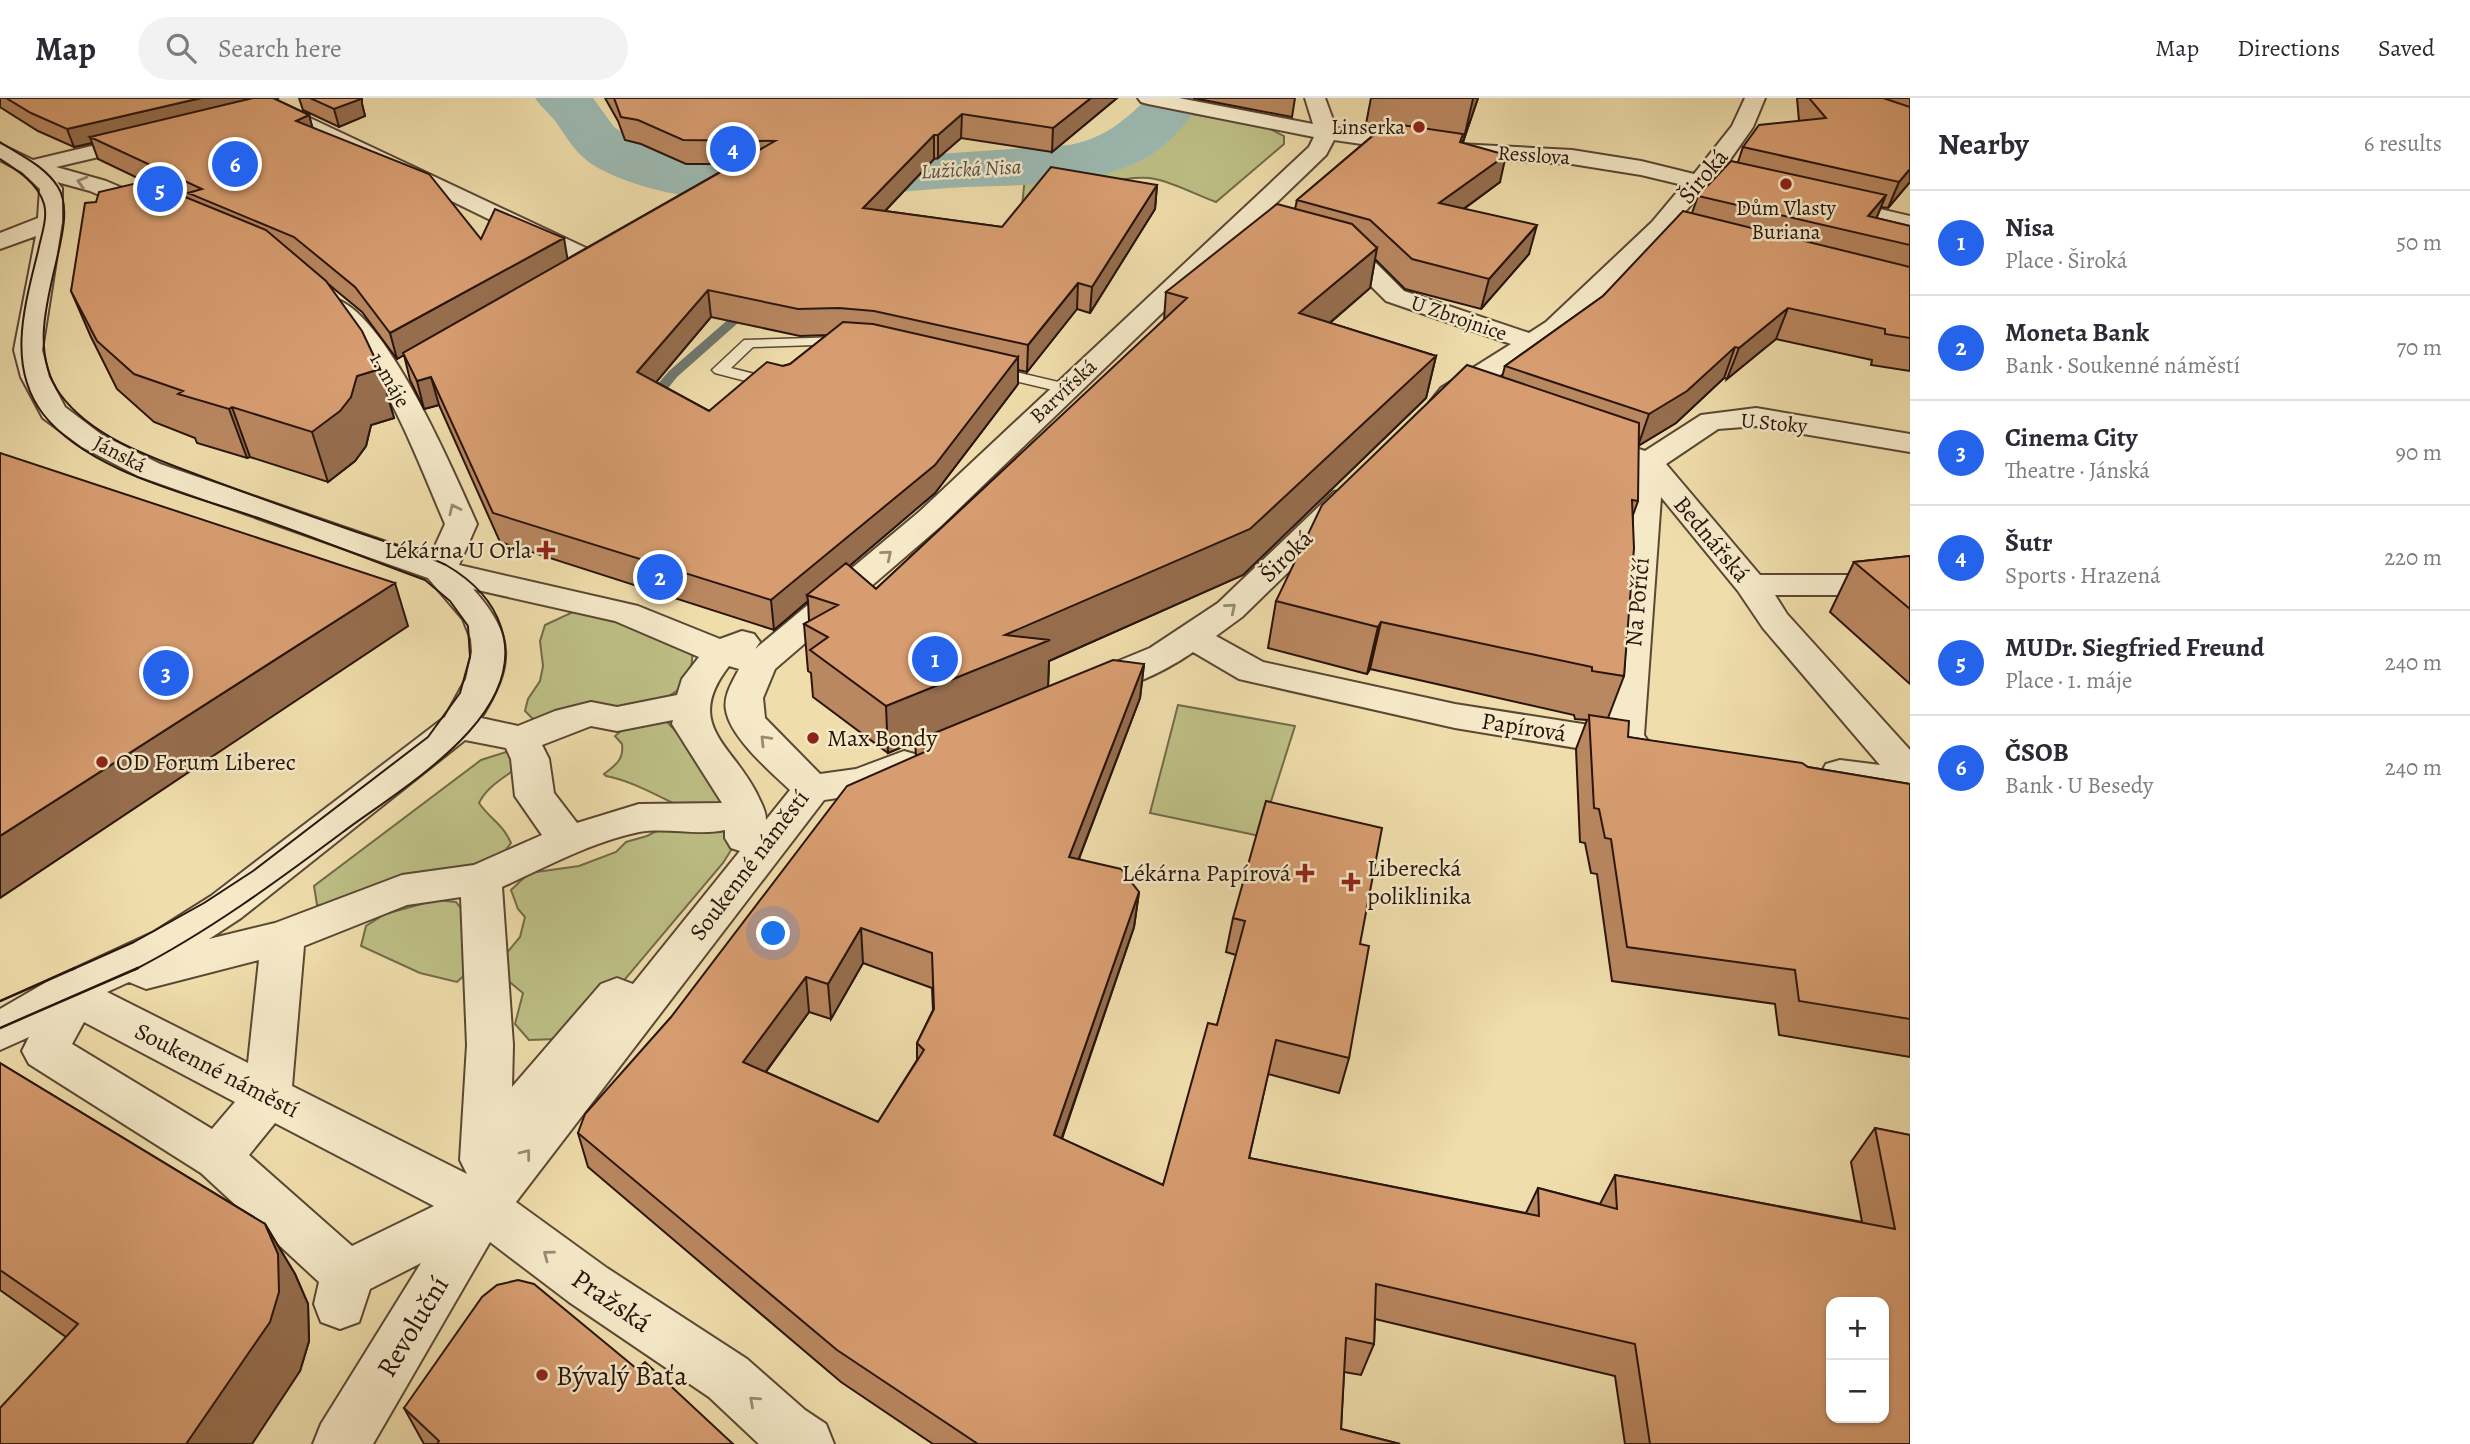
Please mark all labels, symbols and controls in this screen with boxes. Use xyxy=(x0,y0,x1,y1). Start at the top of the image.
search box xyxy=(138,17,628,80)
text: Map xyxy=(35,26,96,71)
icon: search xyxy=(162,29,200,67)
text: Search here xyxy=(218,31,342,66)
text: Map xyxy=(2155,32,2199,64)
text: Directions xyxy=(2237,32,2340,64)
text: Saved xyxy=(2378,32,2435,64)
place label: Linserka xyxy=(1331,113,1405,141)
marker: Linserka xyxy=(1411,119,1427,135)
pin: 4 xyxy=(710,123,756,175)
text: Nearby xyxy=(1938,124,2029,164)
text: 6 results xyxy=(2364,128,2442,159)
pin: 6 xyxy=(212,138,258,190)
street label: Resslova xyxy=(1497,139,1571,172)
street label: Široká xyxy=(1671,141,1736,210)
water label: Lužická Nisa xyxy=(920,152,1022,186)
pin: 5 xyxy=(137,163,183,215)
one-way arrow xyxy=(77,175,89,190)
marker: Dům Vlasty Buriana xyxy=(1778,176,1794,192)
place label: Dům Vlasty Buriana xyxy=(1736,194,1837,246)
text: Nisa xyxy=(2005,210,2055,245)
text: 1 xyxy=(1957,227,1965,258)
text: 50 m xyxy=(2396,227,2442,258)
text: Place · Široká xyxy=(2005,245,2128,276)
street label: U Zbrojnice xyxy=(1407,288,1511,348)
text: Moneta Bank xyxy=(2005,315,2149,350)
text: 2 xyxy=(1955,332,1967,363)
text: 70 m xyxy=(2396,332,2442,363)
street label: 1. máje xyxy=(363,347,417,413)
text: Bank · Soukenné náměstí xyxy=(2005,350,2240,381)
street label: Barvířská xyxy=(1023,353,1103,429)
street label: U Stoky xyxy=(1740,406,1809,440)
text: Cinema City xyxy=(2005,420,2138,455)
street label: Jánská xyxy=(89,429,151,479)
text: 3 xyxy=(1956,437,1966,468)
text: 90 m xyxy=(2396,437,2442,468)
text: Theatre · Jánská xyxy=(2005,455,2150,486)
street label: Bednářská xyxy=(1666,489,1758,590)
one-way arrow xyxy=(448,504,462,516)
street label: Široká xyxy=(1252,522,1320,589)
text: Šutr xyxy=(2005,525,2053,560)
place label: Lékárna U Orla xyxy=(384,534,533,566)
marker: Lékárna U Orla xyxy=(538,542,554,558)
text: 4 xyxy=(1956,542,1966,573)
text: 220 m xyxy=(2384,542,2442,573)
pin: 2 xyxy=(637,551,683,603)
one-way arrow xyxy=(879,551,891,564)
street label: Na Poříčí xyxy=(1617,556,1657,648)
text: Sports · Hrazená xyxy=(2005,560,2161,591)
one-way arrow xyxy=(1223,604,1236,616)
text: MUDr. Siegfried Freund xyxy=(2005,630,2264,665)
pin: 1 xyxy=(912,633,958,685)
pin: 3 xyxy=(143,647,189,699)
text: 5 xyxy=(1956,647,1966,678)
text: 240 m xyxy=(2385,647,2442,678)
text: Place · 1. máje xyxy=(2005,665,2132,696)
street label: Papírová xyxy=(1479,705,1569,750)
place label: Max Bondy xyxy=(827,722,938,754)
marker: Max Bondy xyxy=(805,730,821,746)
one-way arrow xyxy=(760,735,773,748)
text: ČSOB xyxy=(2005,735,2069,770)
place label: OD Forum Liberec xyxy=(116,746,296,778)
text: 6 xyxy=(1956,752,1966,783)
text: 240 m xyxy=(2385,752,2442,783)
marker: OD Forum Liberec xyxy=(94,754,110,770)
text: Bank · U Besedy xyxy=(2005,770,2153,801)
street label: Soukenné náměstí xyxy=(682,783,816,947)
place label: Liberecká poliklinika xyxy=(1367,852,1472,912)
place label: Lékárna Papírová xyxy=(1122,857,1292,889)
marker: Lékárna Papírová xyxy=(1297,865,1313,881)
marker: Liberecká poliklinika xyxy=(1341,872,1361,892)
your location xyxy=(756,916,790,950)
street label: Soukenné náměstí xyxy=(129,1015,305,1125)
one-way arrow xyxy=(517,1149,530,1161)
one-way arrow xyxy=(543,1251,556,1264)
street label: Pražská xyxy=(564,1260,659,1342)
street label: Revoluční xyxy=(368,1269,458,1384)
map controls xyxy=(1826,1297,1889,1423)
button: + xyxy=(1826,1297,1889,1360)
place label: Bývalý Baťa xyxy=(556,1357,687,1395)
button: − xyxy=(1826,1360,1889,1423)
marker: Bývalý Baťa xyxy=(534,1367,550,1383)
one-way arrow xyxy=(749,1397,762,1409)

